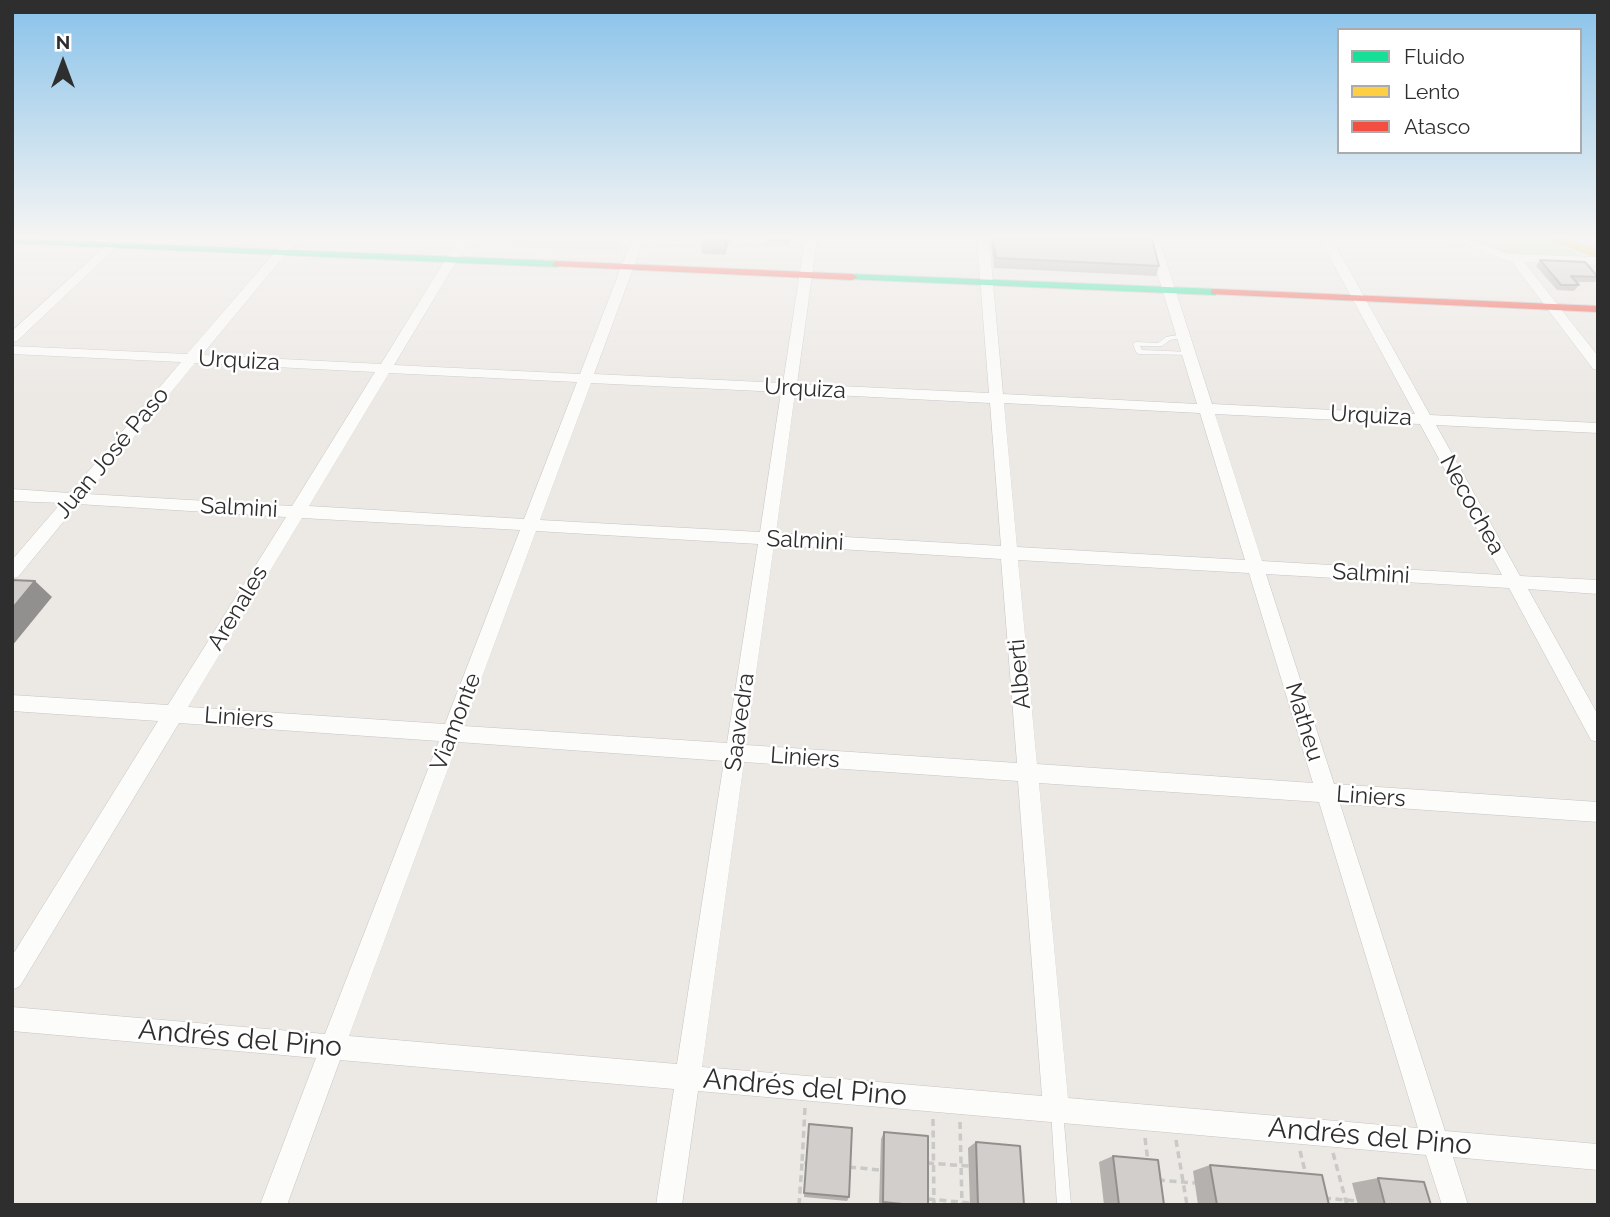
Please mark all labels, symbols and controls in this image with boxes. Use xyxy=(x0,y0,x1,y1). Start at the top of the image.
north arrow xyxy=(28,28,98,98)
legend xyxy=(1337,28,1582,154)
text: N xyxy=(56,31,70,53)
text: Fluido xyxy=(1404,44,1465,69)
text: Lento xyxy=(1404,79,1460,104)
text: Atasco xyxy=(1404,114,1470,139)
street label: Urquiza xyxy=(197,345,281,377)
street label: Urquiza xyxy=(763,373,847,405)
street label: Juan José Paso xyxy=(49,382,175,524)
street label: Urquiza xyxy=(1329,400,1413,432)
street label: Necochea xyxy=(1433,450,1511,560)
street label: Salmini xyxy=(200,492,278,524)
street label: Salmini xyxy=(766,525,844,557)
street label: Salmini xyxy=(1332,558,1410,590)
street label: Arenales xyxy=(202,561,274,655)
street label: Alberti xyxy=(1003,638,1037,710)
street label: Viamonte xyxy=(425,669,487,775)
street label: Saavedra xyxy=(719,671,761,773)
street label: Matheu xyxy=(1279,679,1329,765)
street label: Liniers xyxy=(203,702,275,734)
street label: Liniers xyxy=(769,742,841,774)
street label: Liniers xyxy=(1335,781,1407,813)
street label: Andrés del Pino xyxy=(137,1013,343,1065)
street label: Andrés del Pino xyxy=(702,1062,908,1114)
street label: Andrés del Pino xyxy=(1267,1111,1473,1163)

